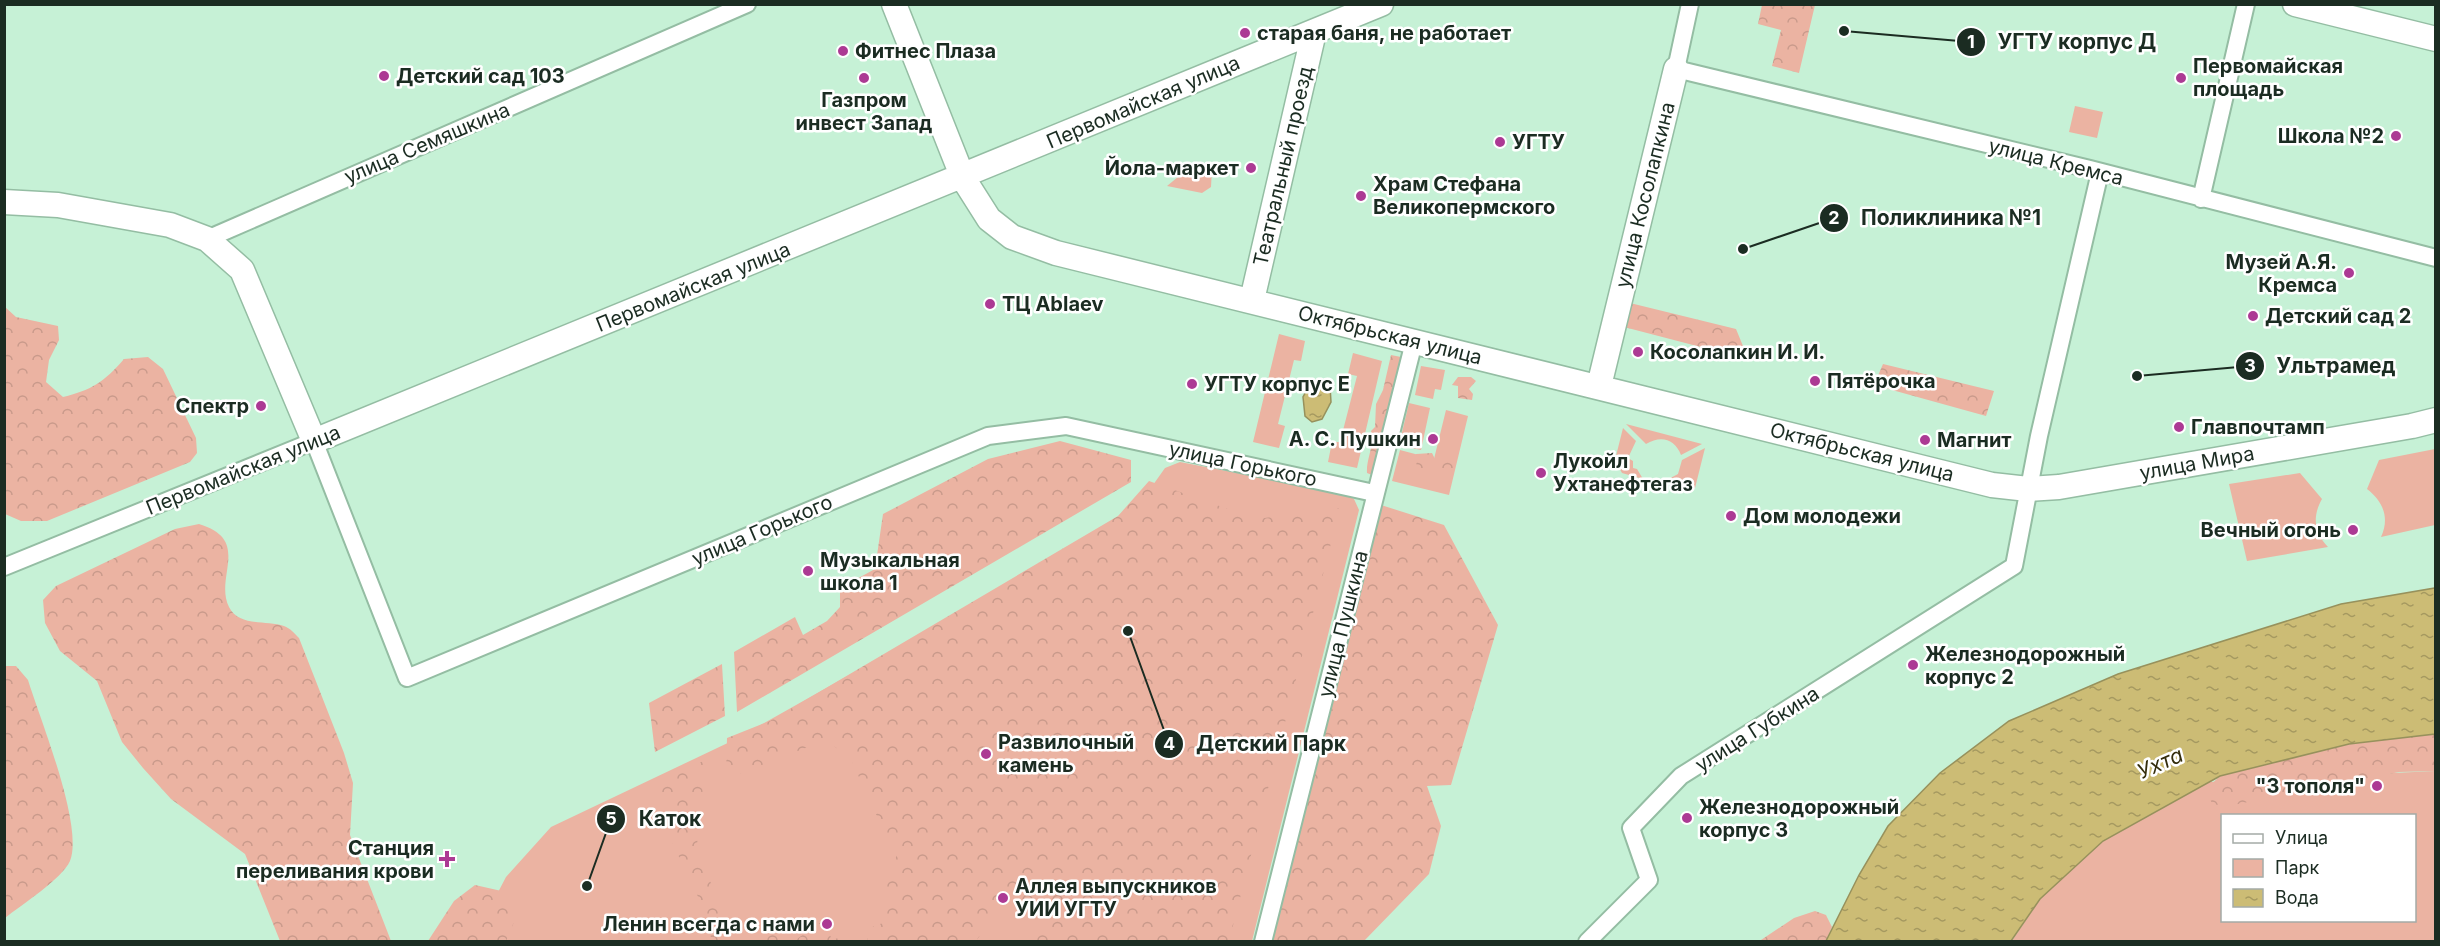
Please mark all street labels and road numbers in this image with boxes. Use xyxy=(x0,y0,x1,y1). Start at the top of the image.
street label: Первомайская улица xyxy=(1043,50,1243,154)
street label: Театральный проезд xyxy=(1248,64,1318,268)
street label: улица Семяшкина xyxy=(341,97,513,189)
street label: улица Косолапкина xyxy=(1610,100,1680,290)
street label: улица Кремса xyxy=(1986,134,2126,190)
street label: Первомайская улица xyxy=(592,237,794,337)
street label: Октябрьская улица xyxy=(1295,301,1485,369)
street label: Октябрьская улица xyxy=(1767,418,1957,486)
street label: Первомайская улица xyxy=(142,420,344,520)
street label: улица Горького xyxy=(1167,437,1319,491)
street label: улица Мира xyxy=(2138,441,2256,485)
street label: улица Горького xyxy=(688,490,836,570)
street label: улица Пушкина xyxy=(1313,548,1373,700)
street label: улица Губкина xyxy=(1691,681,1823,777)

